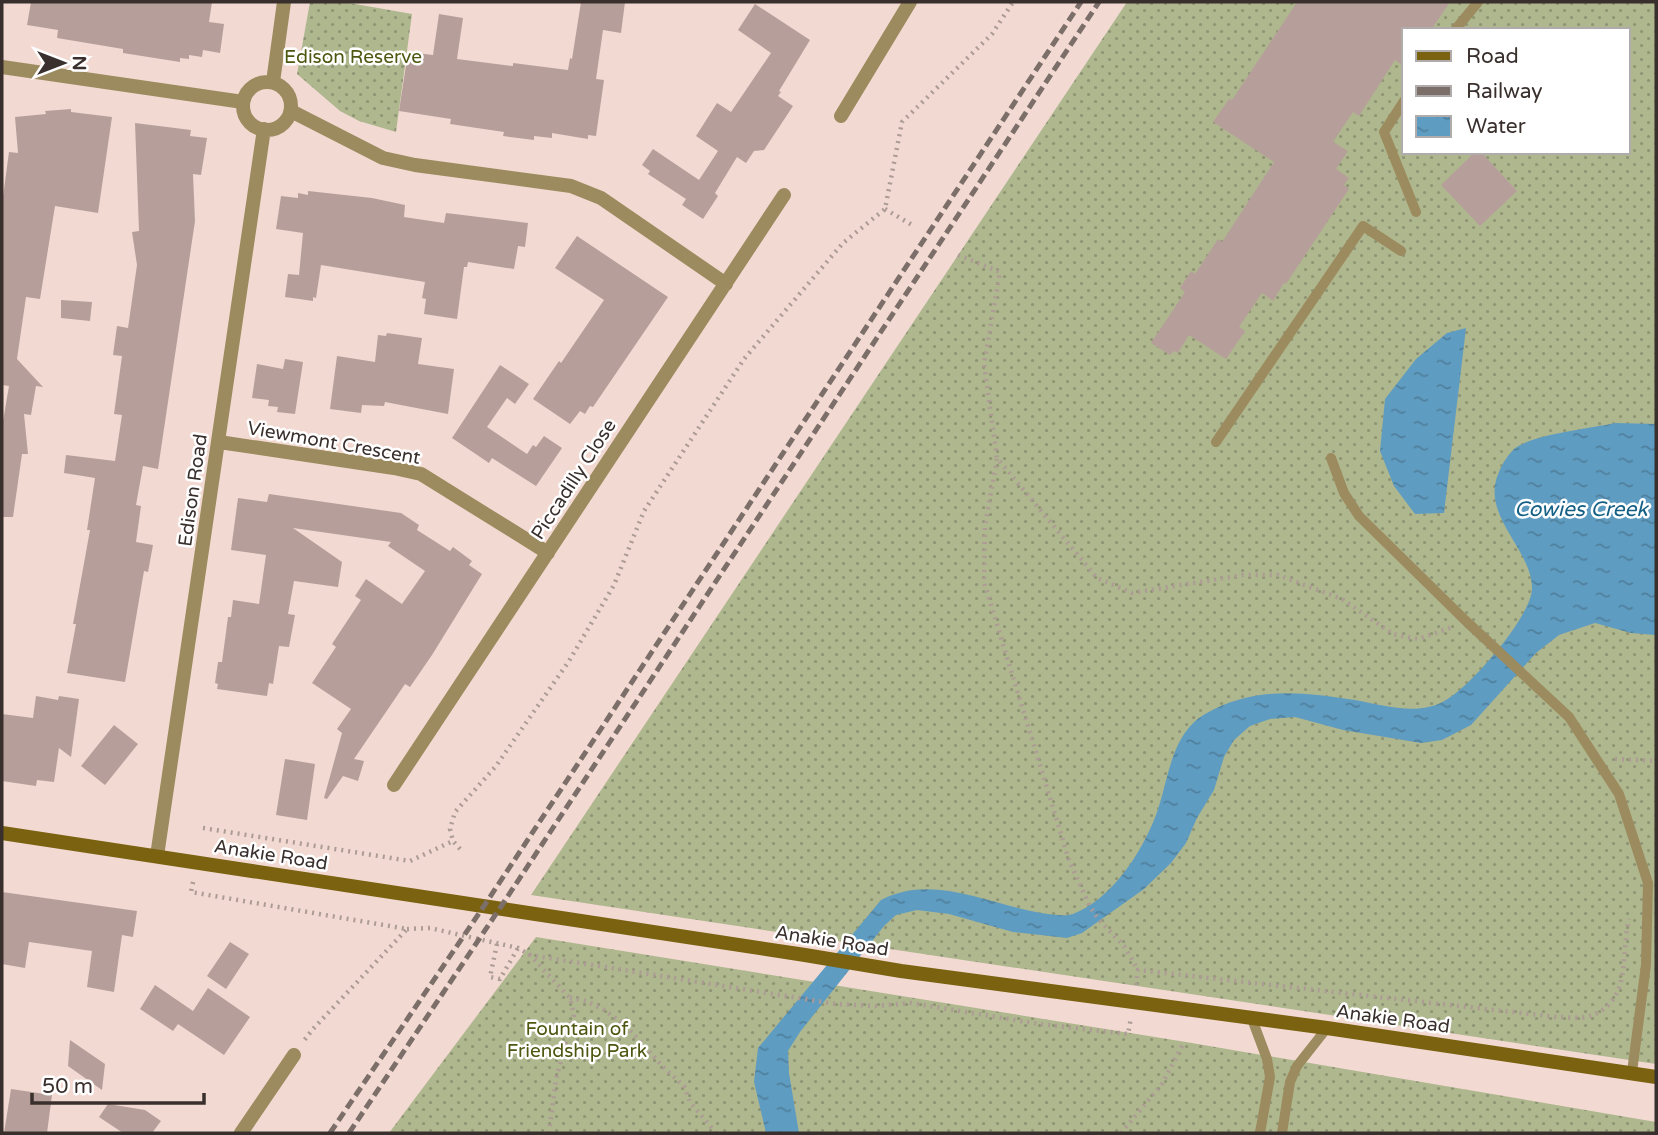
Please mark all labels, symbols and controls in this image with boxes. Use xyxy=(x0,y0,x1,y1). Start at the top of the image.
north arrow xyxy=(28,28,98,98)
legend xyxy=(1402,28,1630,154)
text: Road xyxy=(1466,44,1519,69)
park label: Edison Reserve xyxy=(284,46,422,68)
text: N xyxy=(68,55,90,71)
text: Railway xyxy=(1466,79,1543,104)
text: Water xyxy=(1466,114,1526,139)
street label: Piccadilly Close xyxy=(527,415,621,544)
street label: Viewmont Crescent xyxy=(246,417,422,469)
street label: Edison Road xyxy=(174,432,212,548)
water label: Cowies Creek xyxy=(1514,497,1649,522)
street label: Anakie Road xyxy=(212,835,329,875)
street label: Anakie Road xyxy=(773,921,890,961)
street label: Anakie Road xyxy=(1334,1000,1451,1038)
park label: Fountain of Friendship Park xyxy=(507,1018,647,1062)
scale bar xyxy=(32,1062,203,1106)
text: 50 m xyxy=(42,1074,93,1099)

